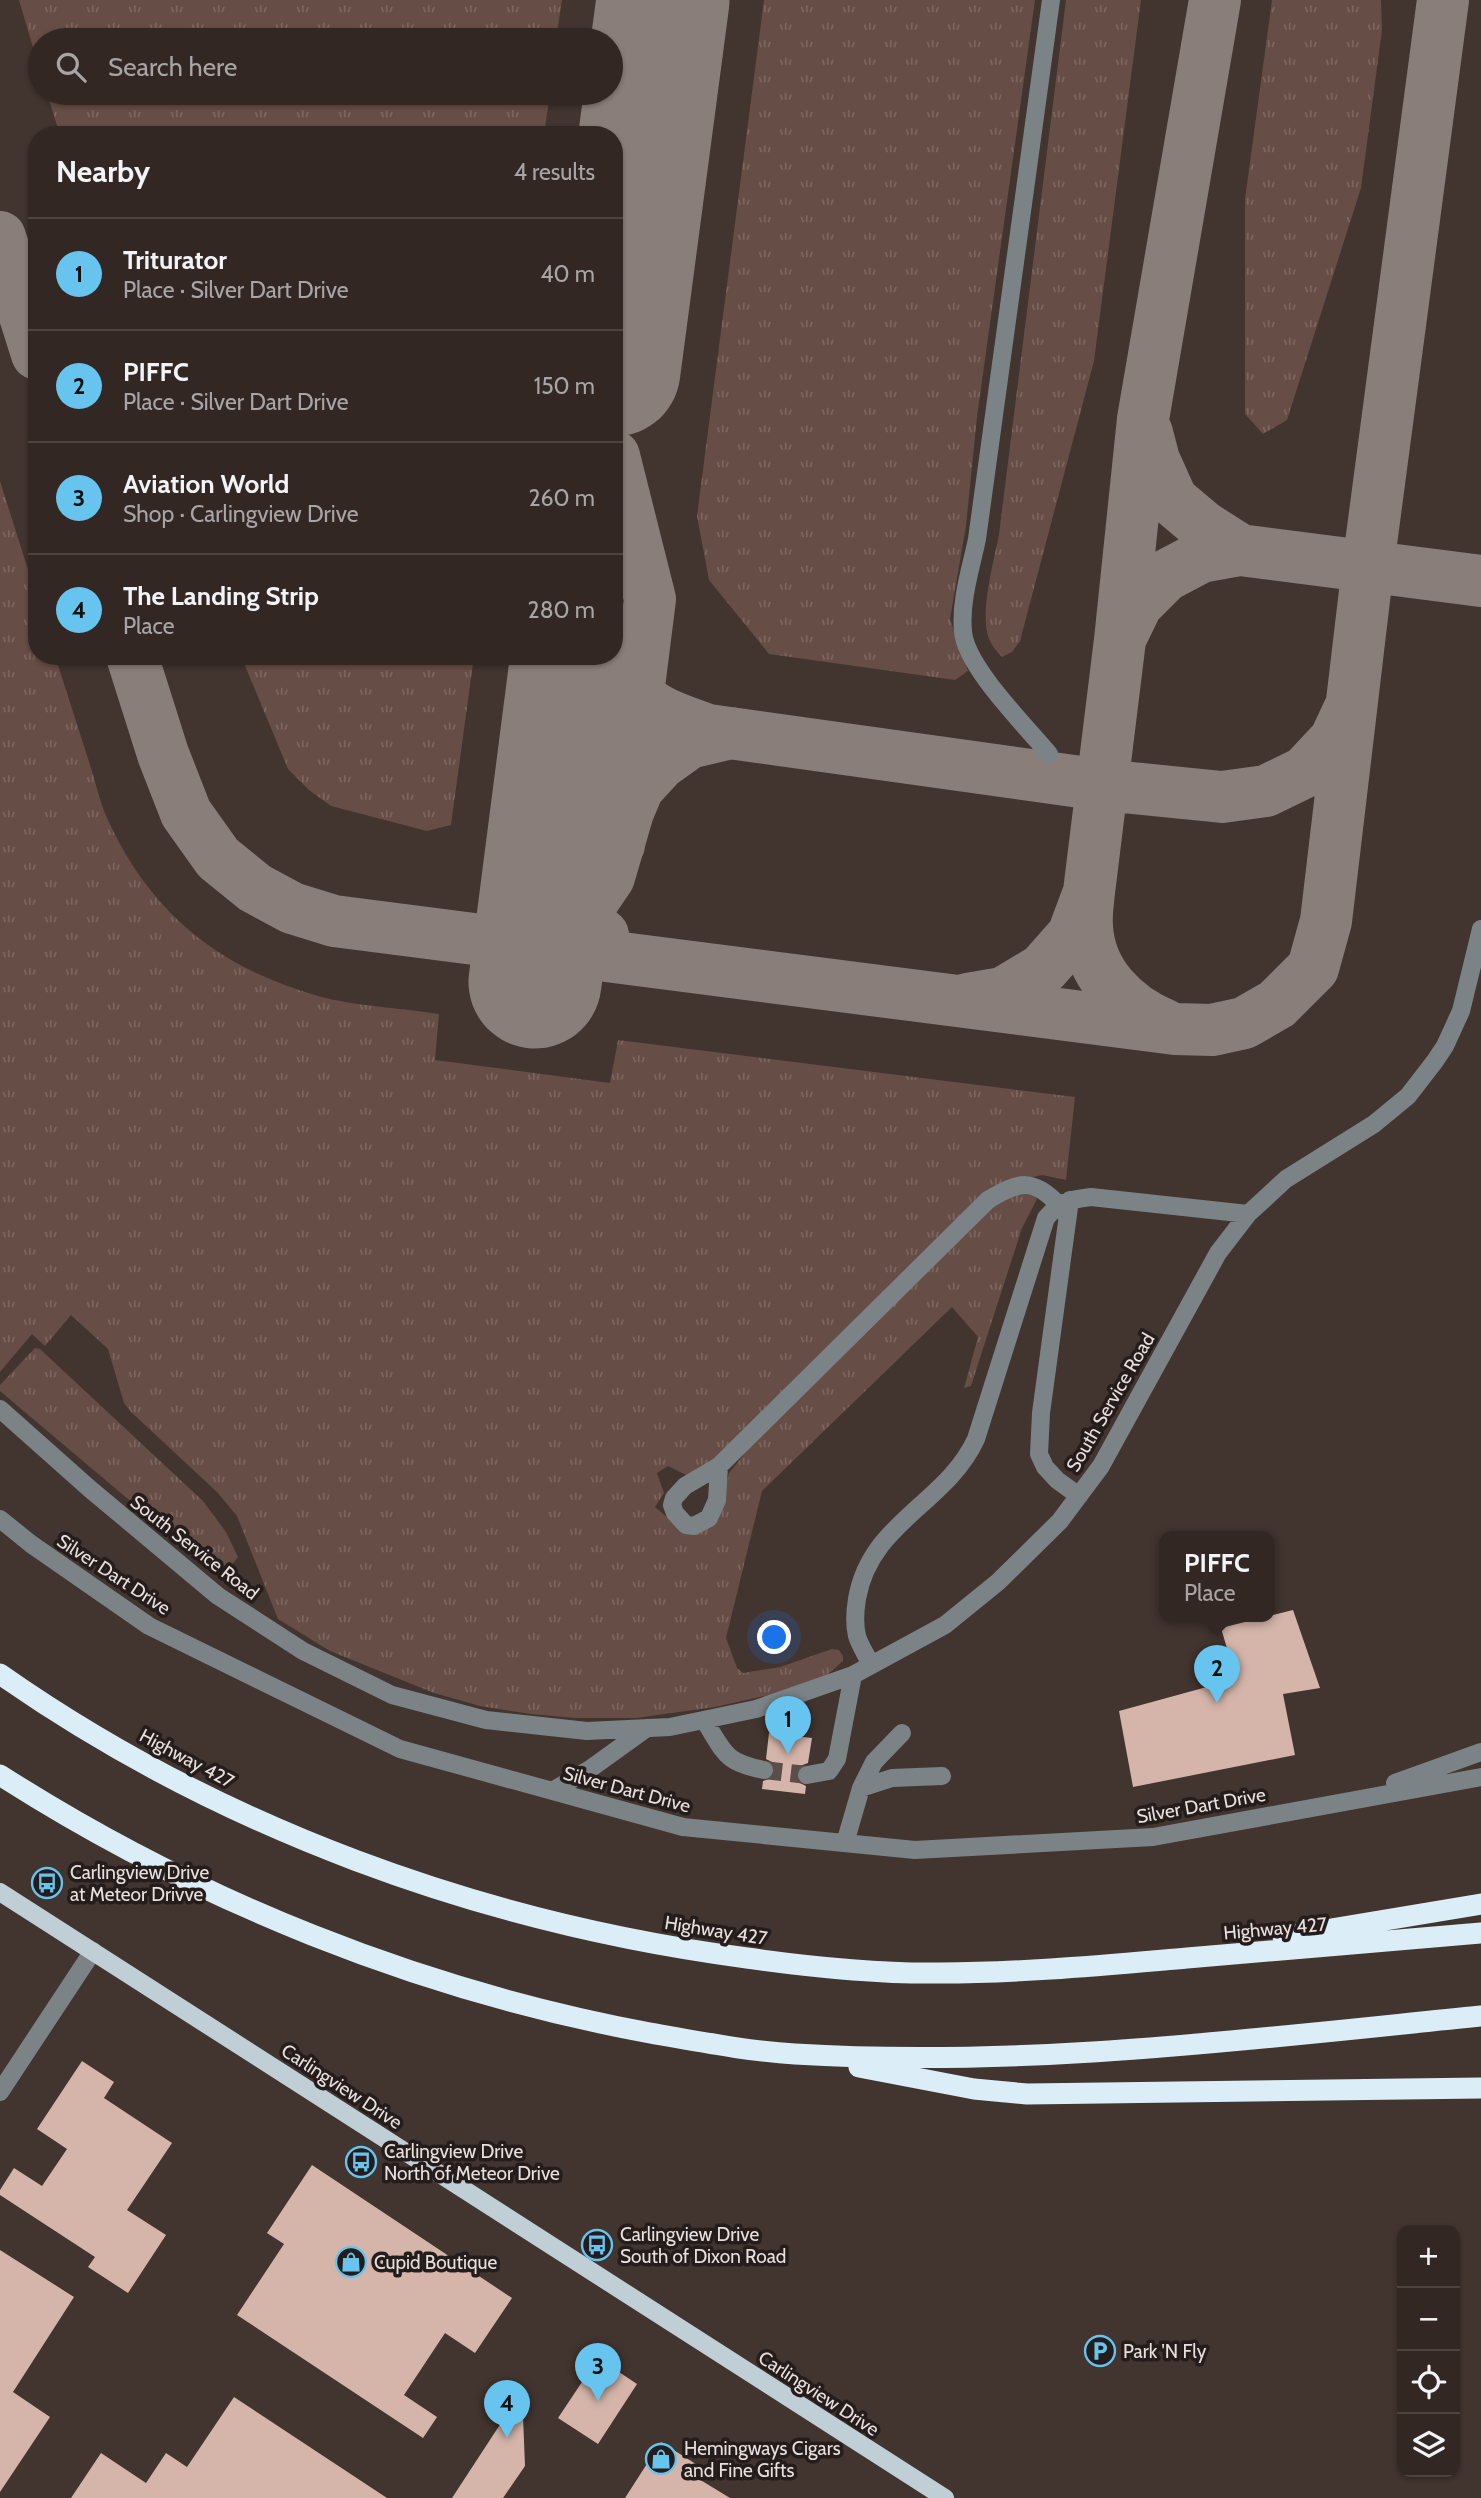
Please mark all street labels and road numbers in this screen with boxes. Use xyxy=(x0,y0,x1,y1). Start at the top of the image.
street label: South Service Road xyxy=(1061,1329,1159,1476)
street label: South Service Road xyxy=(126,1490,263,1605)
street label: Silver Dart Drive xyxy=(53,1529,175,1620)
street label: Highway 427 xyxy=(136,1724,238,1793)
street label: Silver Dart Drive xyxy=(561,1761,693,1818)
street label: Silver Dart Drive xyxy=(1135,1783,1268,1828)
street label: Highway 427 xyxy=(663,1911,769,1950)
street label: Highway 427 xyxy=(1222,1912,1328,1944)
street label: Carlingview Drive xyxy=(277,2039,407,2134)
street label: Carlingview Drive xyxy=(754,2346,884,2441)

